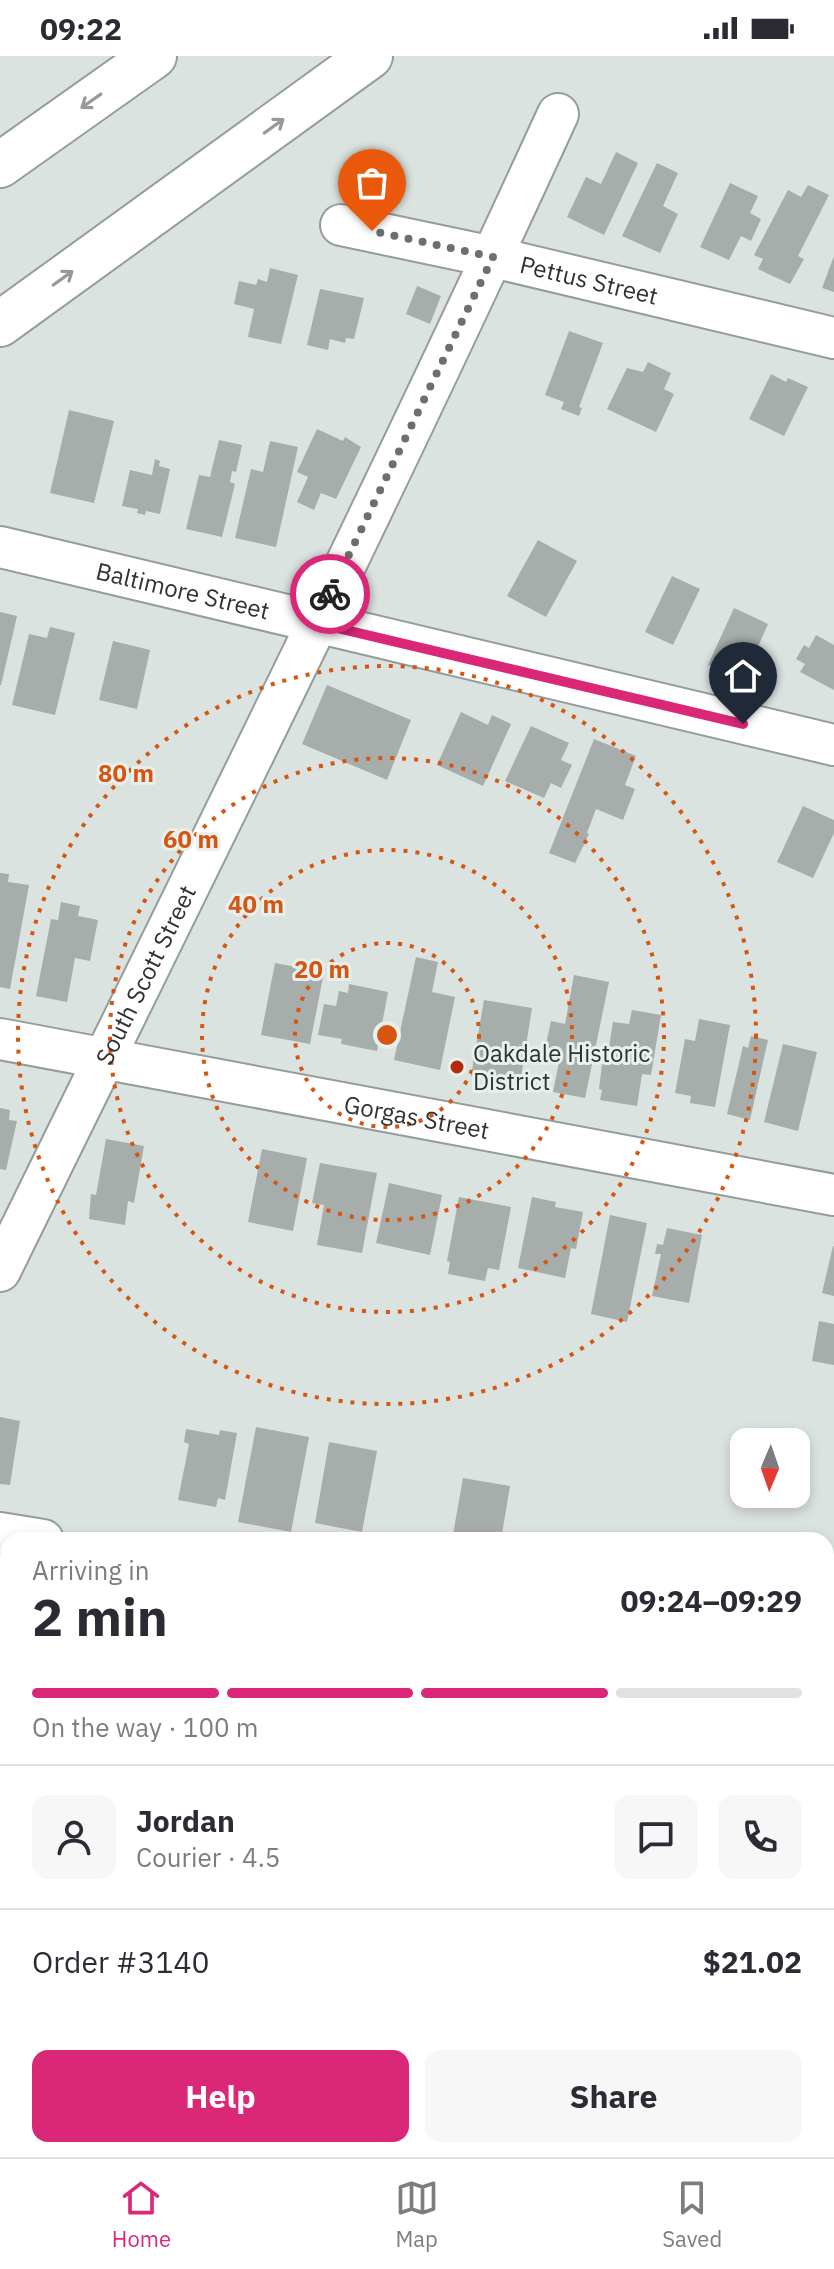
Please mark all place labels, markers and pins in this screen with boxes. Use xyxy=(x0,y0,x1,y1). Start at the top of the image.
pin xyxy=(338,149,406,231)
pin xyxy=(709,642,777,724)
centre of rings xyxy=(373,1021,401,1049)
place label: Oakdale Historic District xyxy=(473,1037,650,1097)
marker: Oakdale Historic District xyxy=(448,1058,466,1076)

